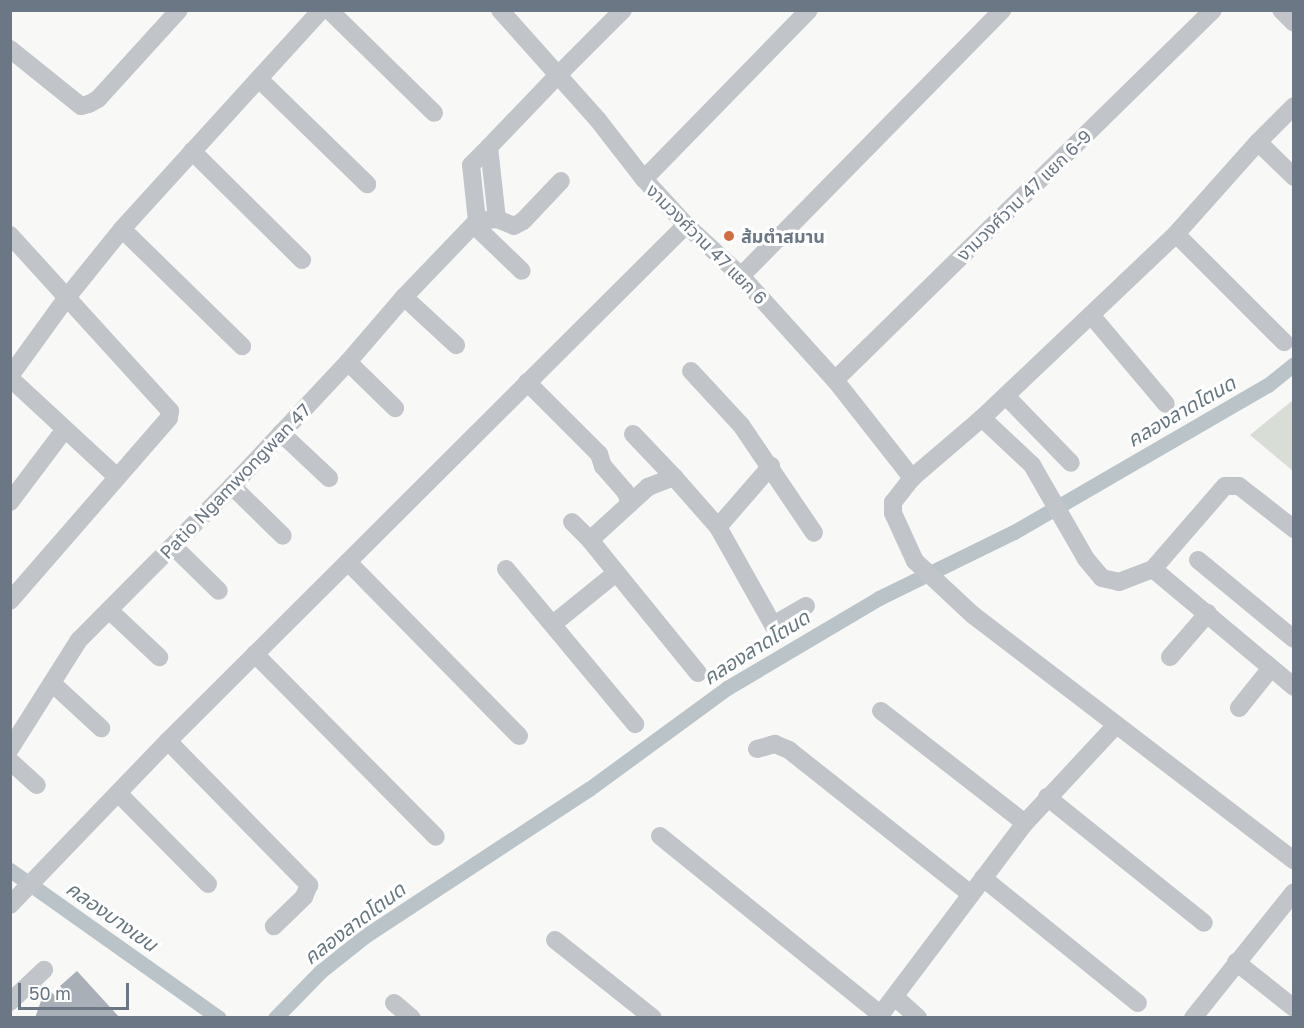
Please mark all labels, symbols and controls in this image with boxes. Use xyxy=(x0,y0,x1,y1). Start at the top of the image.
street label: งามวงศ์วาน 47 แยก 6-9 xyxy=(952,125,1096,265)
street label: งามวงศ์วาน 47 แยก 6 xyxy=(642,179,772,309)
place label: ส้มตำสมาน xyxy=(741,225,825,247)
marker: ส้มตำสมาน xyxy=(722,229,736,243)
water label: คลองลาดโตนด xyxy=(1123,370,1239,452)
street label: Patio Ngamwongwan 47 xyxy=(155,399,315,563)
water label: คลองลาดโตนด xyxy=(698,605,814,689)
water label: คลองบางเขน xyxy=(62,876,162,956)
water label: คลองลาดโตนด xyxy=(298,877,410,969)
scale bar xyxy=(21,971,132,1009)
text: 50 m xyxy=(29,982,71,1004)

